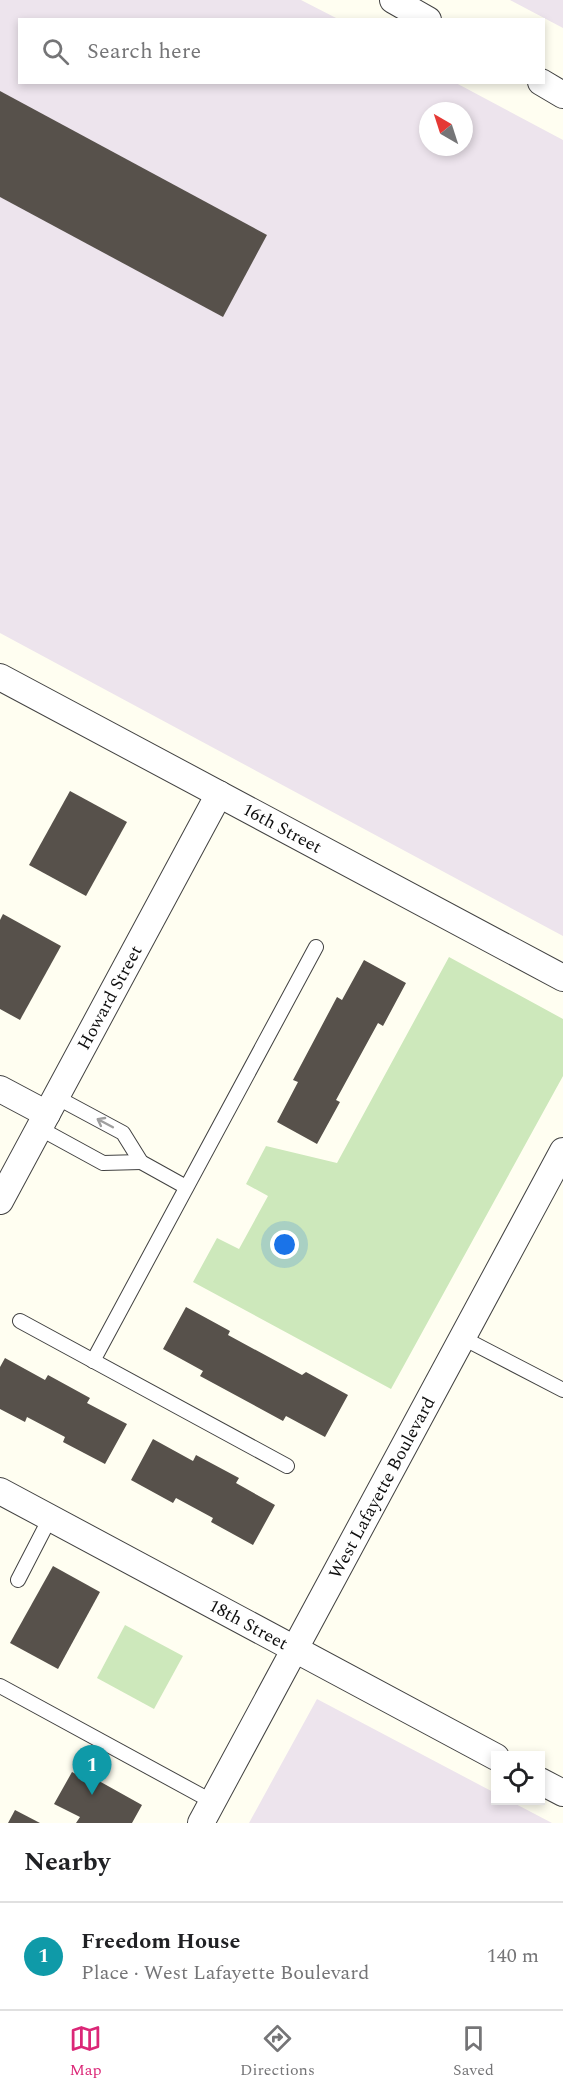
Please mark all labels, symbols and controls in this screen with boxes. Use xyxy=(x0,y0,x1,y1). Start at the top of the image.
search box xyxy=(18,18,545,84)
icon: search xyxy=(39,35,72,68)
text: Search here xyxy=(87,35,201,68)
north arrow xyxy=(419,102,473,156)
street label: 16th Street xyxy=(238,796,327,860)
street label: Howard Street xyxy=(70,940,149,1055)
one-way arrow xyxy=(96,1117,114,1128)
your location xyxy=(270,1230,299,1259)
street label: West Lafayette Boulevard xyxy=(322,1392,442,1583)
street label: 18th Street xyxy=(204,1592,293,1657)
pin: 1 xyxy=(72,1746,112,1795)
map controls xyxy=(491,1751,545,1805)
button: locate xyxy=(491,1751,545,1805)
text: Nearby xyxy=(24,1842,110,1882)
text: Freedom House xyxy=(81,1925,240,1958)
text: 1 xyxy=(38,1941,49,1971)
text: 140 m xyxy=(487,1941,539,1971)
text: Place · West Lafayette Boulevard xyxy=(81,1958,369,1988)
tab: Map xyxy=(69,2022,102,2082)
tab: Directions xyxy=(240,2022,315,2082)
tab: Saved xyxy=(453,2022,494,2082)

